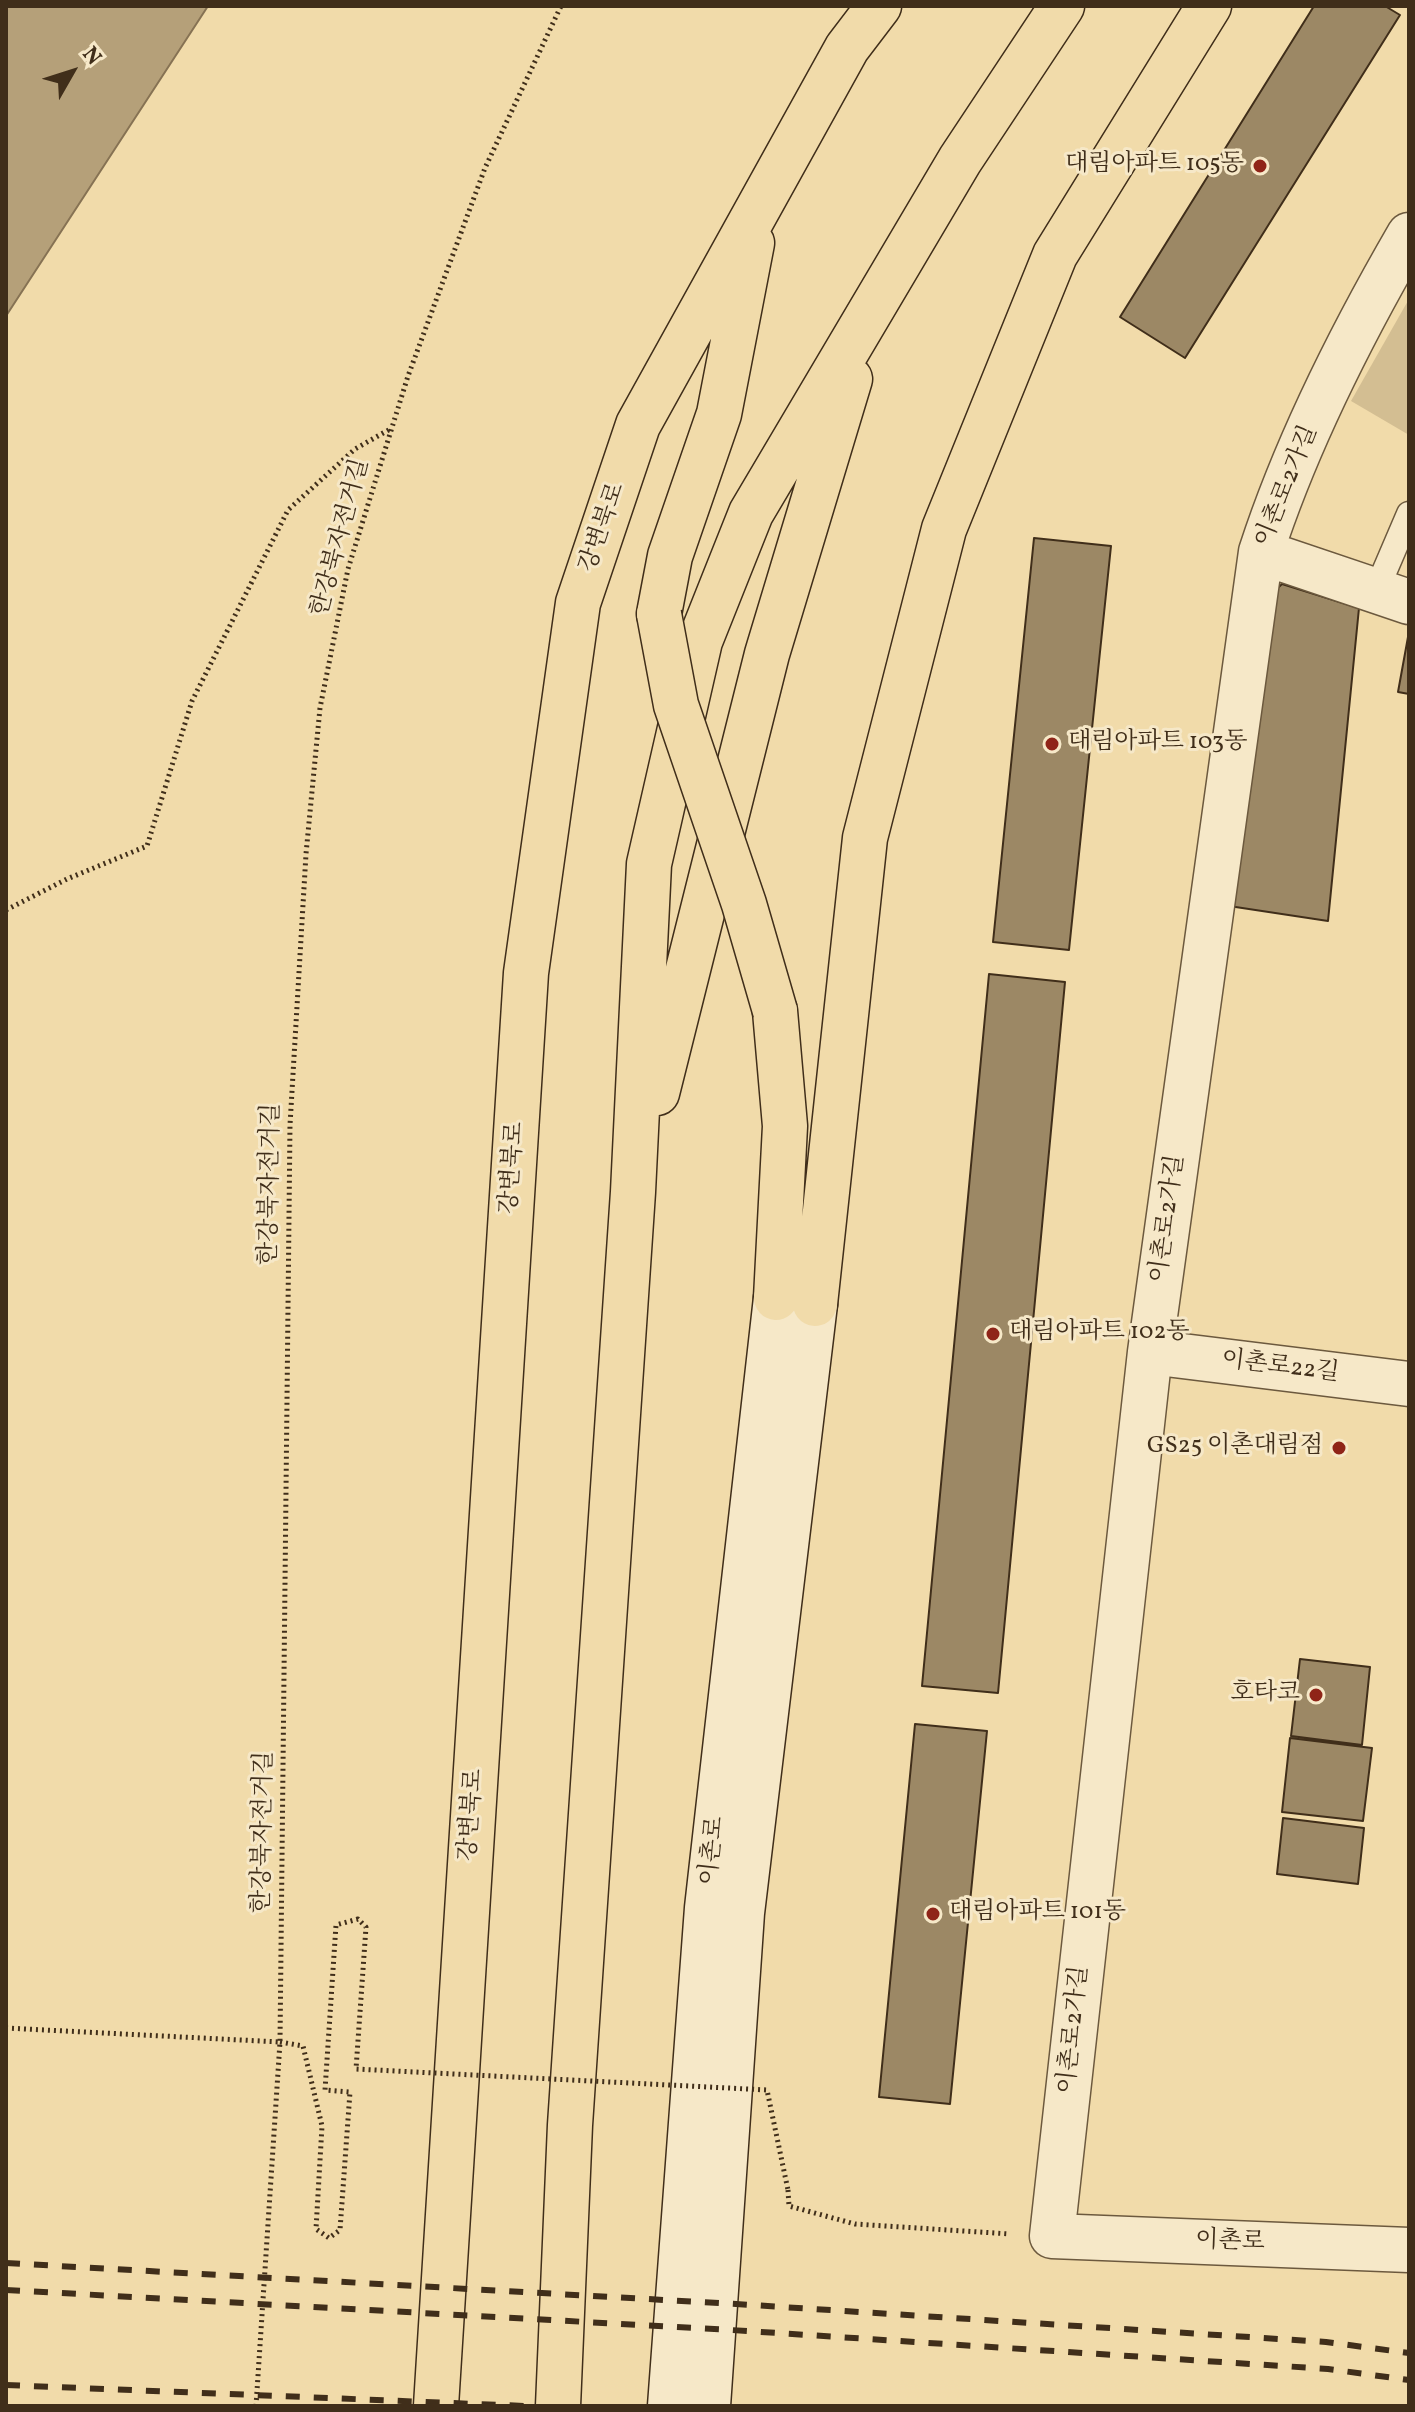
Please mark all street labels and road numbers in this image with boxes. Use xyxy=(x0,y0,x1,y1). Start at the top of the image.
street label: 이촌로2가길 xyxy=(1251,422,1325,552)
street label: 한강북자전거길 xyxy=(307,456,377,620)
street label: 강변북로 xyxy=(575,479,633,577)
street label: 한강북자전거길 xyxy=(256,1103,288,1265)
street label: 강변북로 xyxy=(496,1121,532,1215)
street label: 이촌로2가길 xyxy=(1146,1153,1192,1285)
street label: 이촌로22길 xyxy=(1219,1346,1341,1390)
street label: 한강북자전거길 xyxy=(249,1751,281,1913)
street label: 강변북로 xyxy=(455,1768,491,1862)
street label: 이촌로 xyxy=(696,1815,732,1887)
street label: 이촌로2가길 xyxy=(1054,1964,1096,2096)
street label: 이촌로 xyxy=(1195,2227,1265,2259)

